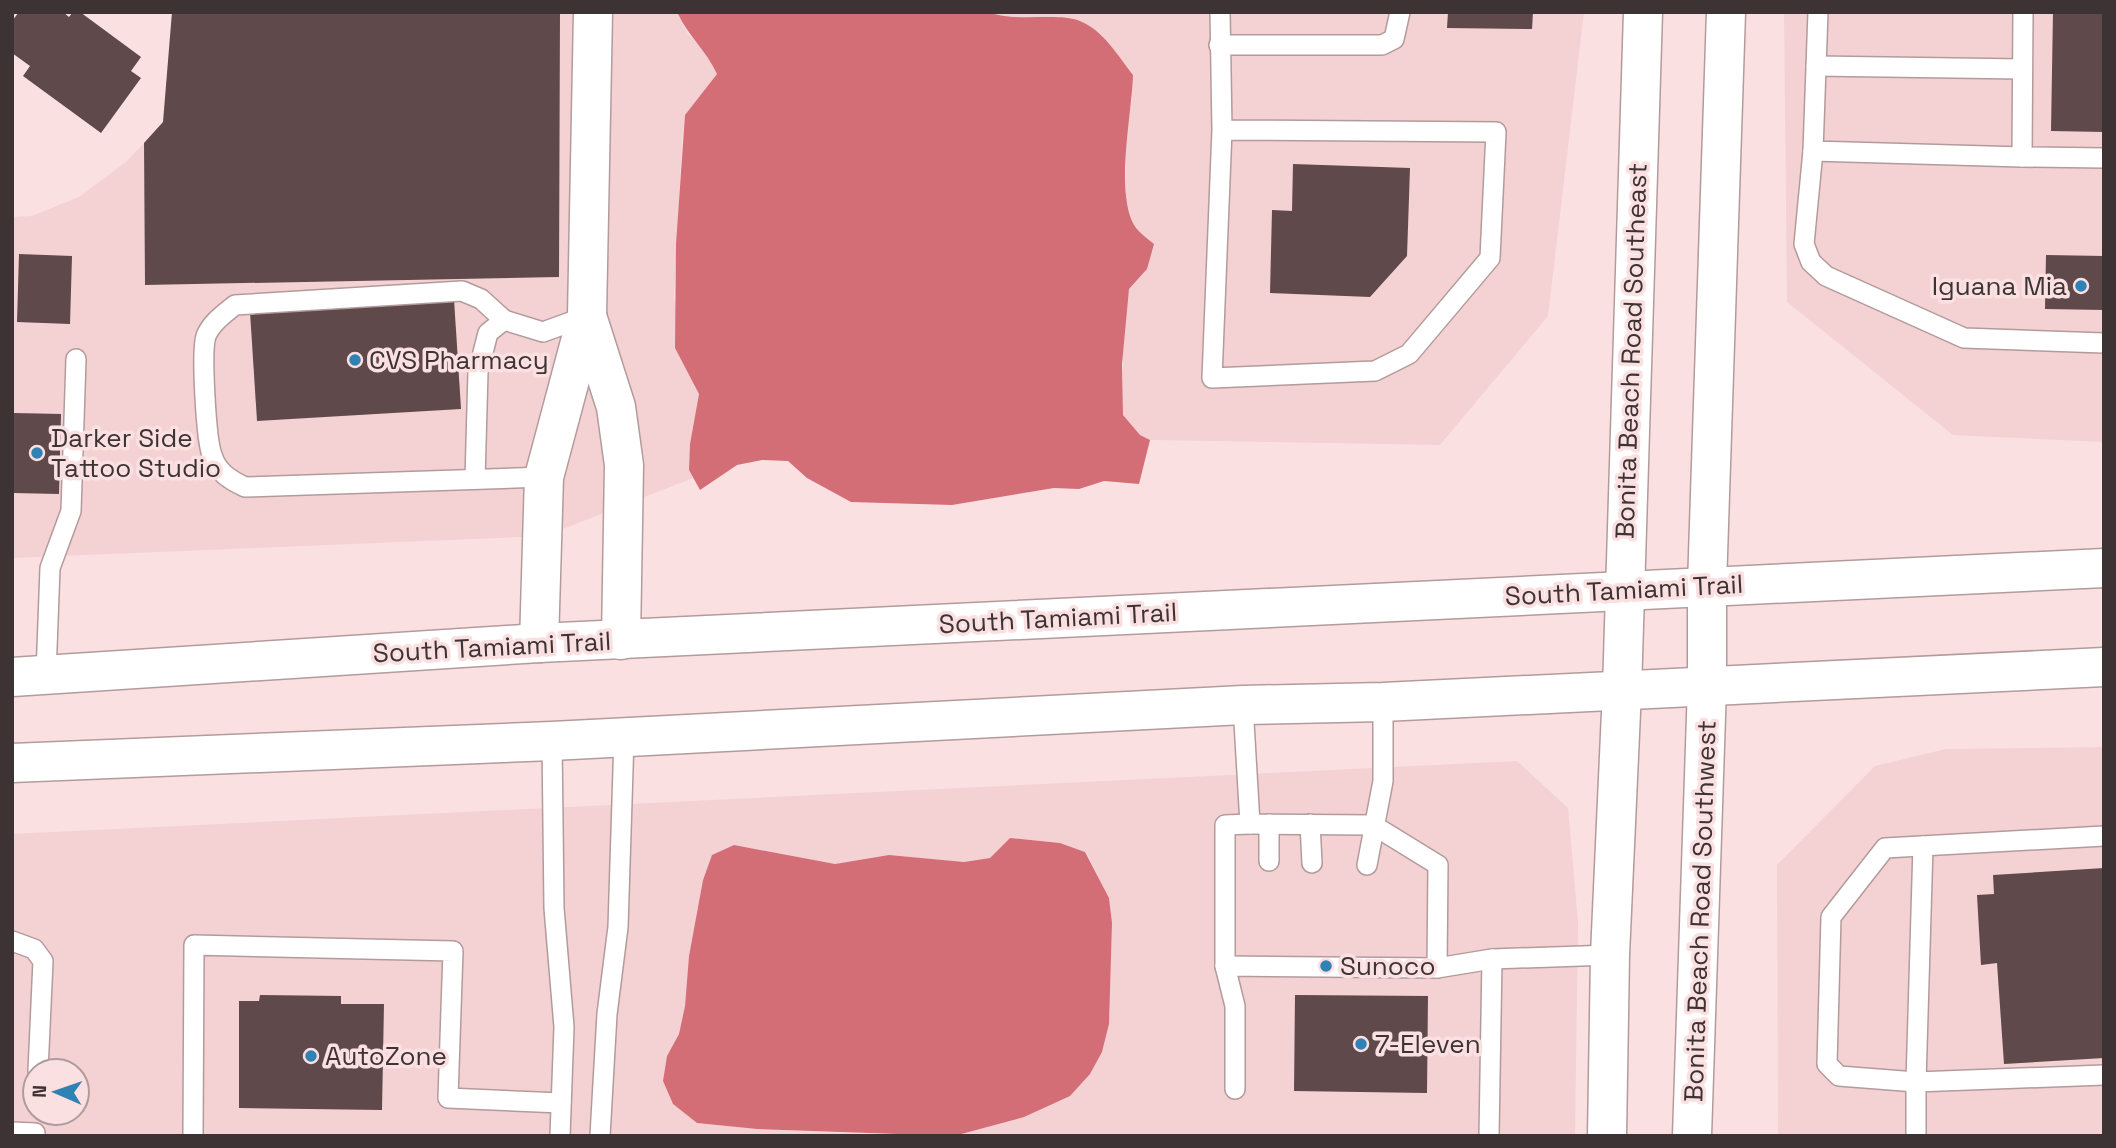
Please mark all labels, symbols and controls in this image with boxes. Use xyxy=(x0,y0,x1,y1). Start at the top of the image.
street label: Bonita Beach Road Southeast xyxy=(1607,162,1655,540)
place label: Iguana Mia xyxy=(1932,269,2067,303)
marker: Iguana Mia xyxy=(2073,278,2089,294)
place label: CVS Pharmacy xyxy=(369,343,549,377)
marker: CVS Pharmacy xyxy=(347,352,363,368)
place label: Darker Side Tattoo Studio xyxy=(51,421,221,485)
marker: Darker Side Tattoo Studio xyxy=(29,445,45,461)
street label: South Tamiami Trail xyxy=(1504,567,1744,613)
street label: South Tamiami Trail xyxy=(938,595,1178,641)
street label: South Tamiami Trail xyxy=(372,624,612,670)
street label: Bonita Beach Road Southwest xyxy=(1676,720,1724,1102)
place label: Sunoco xyxy=(1340,949,1435,983)
marker: Sunoco xyxy=(1318,958,1334,974)
place label: 7-Eleven xyxy=(1375,1027,1481,1061)
marker: 7-Eleven xyxy=(1353,1036,1369,1052)
place label: AutoZone xyxy=(325,1039,447,1073)
marker: AutoZone xyxy=(303,1048,319,1064)
north arrow xyxy=(21,1057,91,1127)
text: N xyxy=(27,1085,52,1098)

